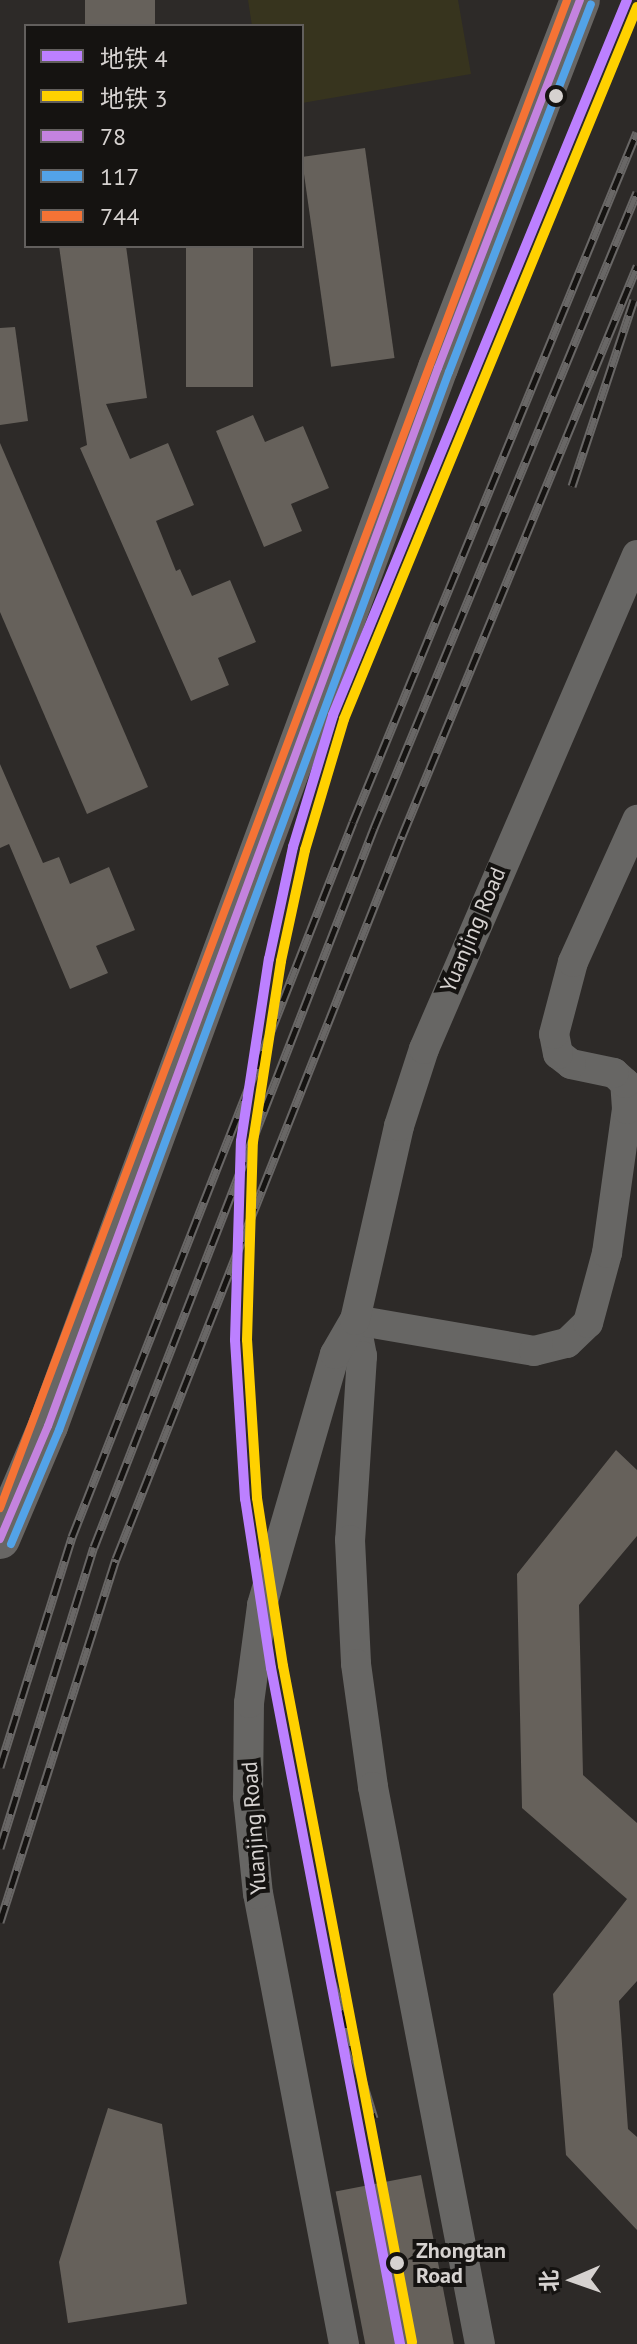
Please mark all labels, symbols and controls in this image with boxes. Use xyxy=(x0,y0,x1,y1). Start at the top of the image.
legend xyxy=(24,24,304,248)
text: 地铁 4 xyxy=(100,43,168,74)
text: 地铁 3 xyxy=(100,83,168,114)
unlabelled marker xyxy=(548,88,564,104)
text: 78 xyxy=(100,121,126,152)
text: 117 xyxy=(100,161,139,192)
text: 744 xyxy=(100,201,139,232)
street label: Yuanjing Road xyxy=(435,863,511,997)
street label: Yuanjing Road xyxy=(236,1760,272,1896)
place label: Zhongtan Road xyxy=(416,2237,506,2288)
north arrow xyxy=(533,2240,613,2320)
marker: Zhongtan Road xyxy=(385,2251,409,2275)
text: 北 xyxy=(535,2269,563,2292)

